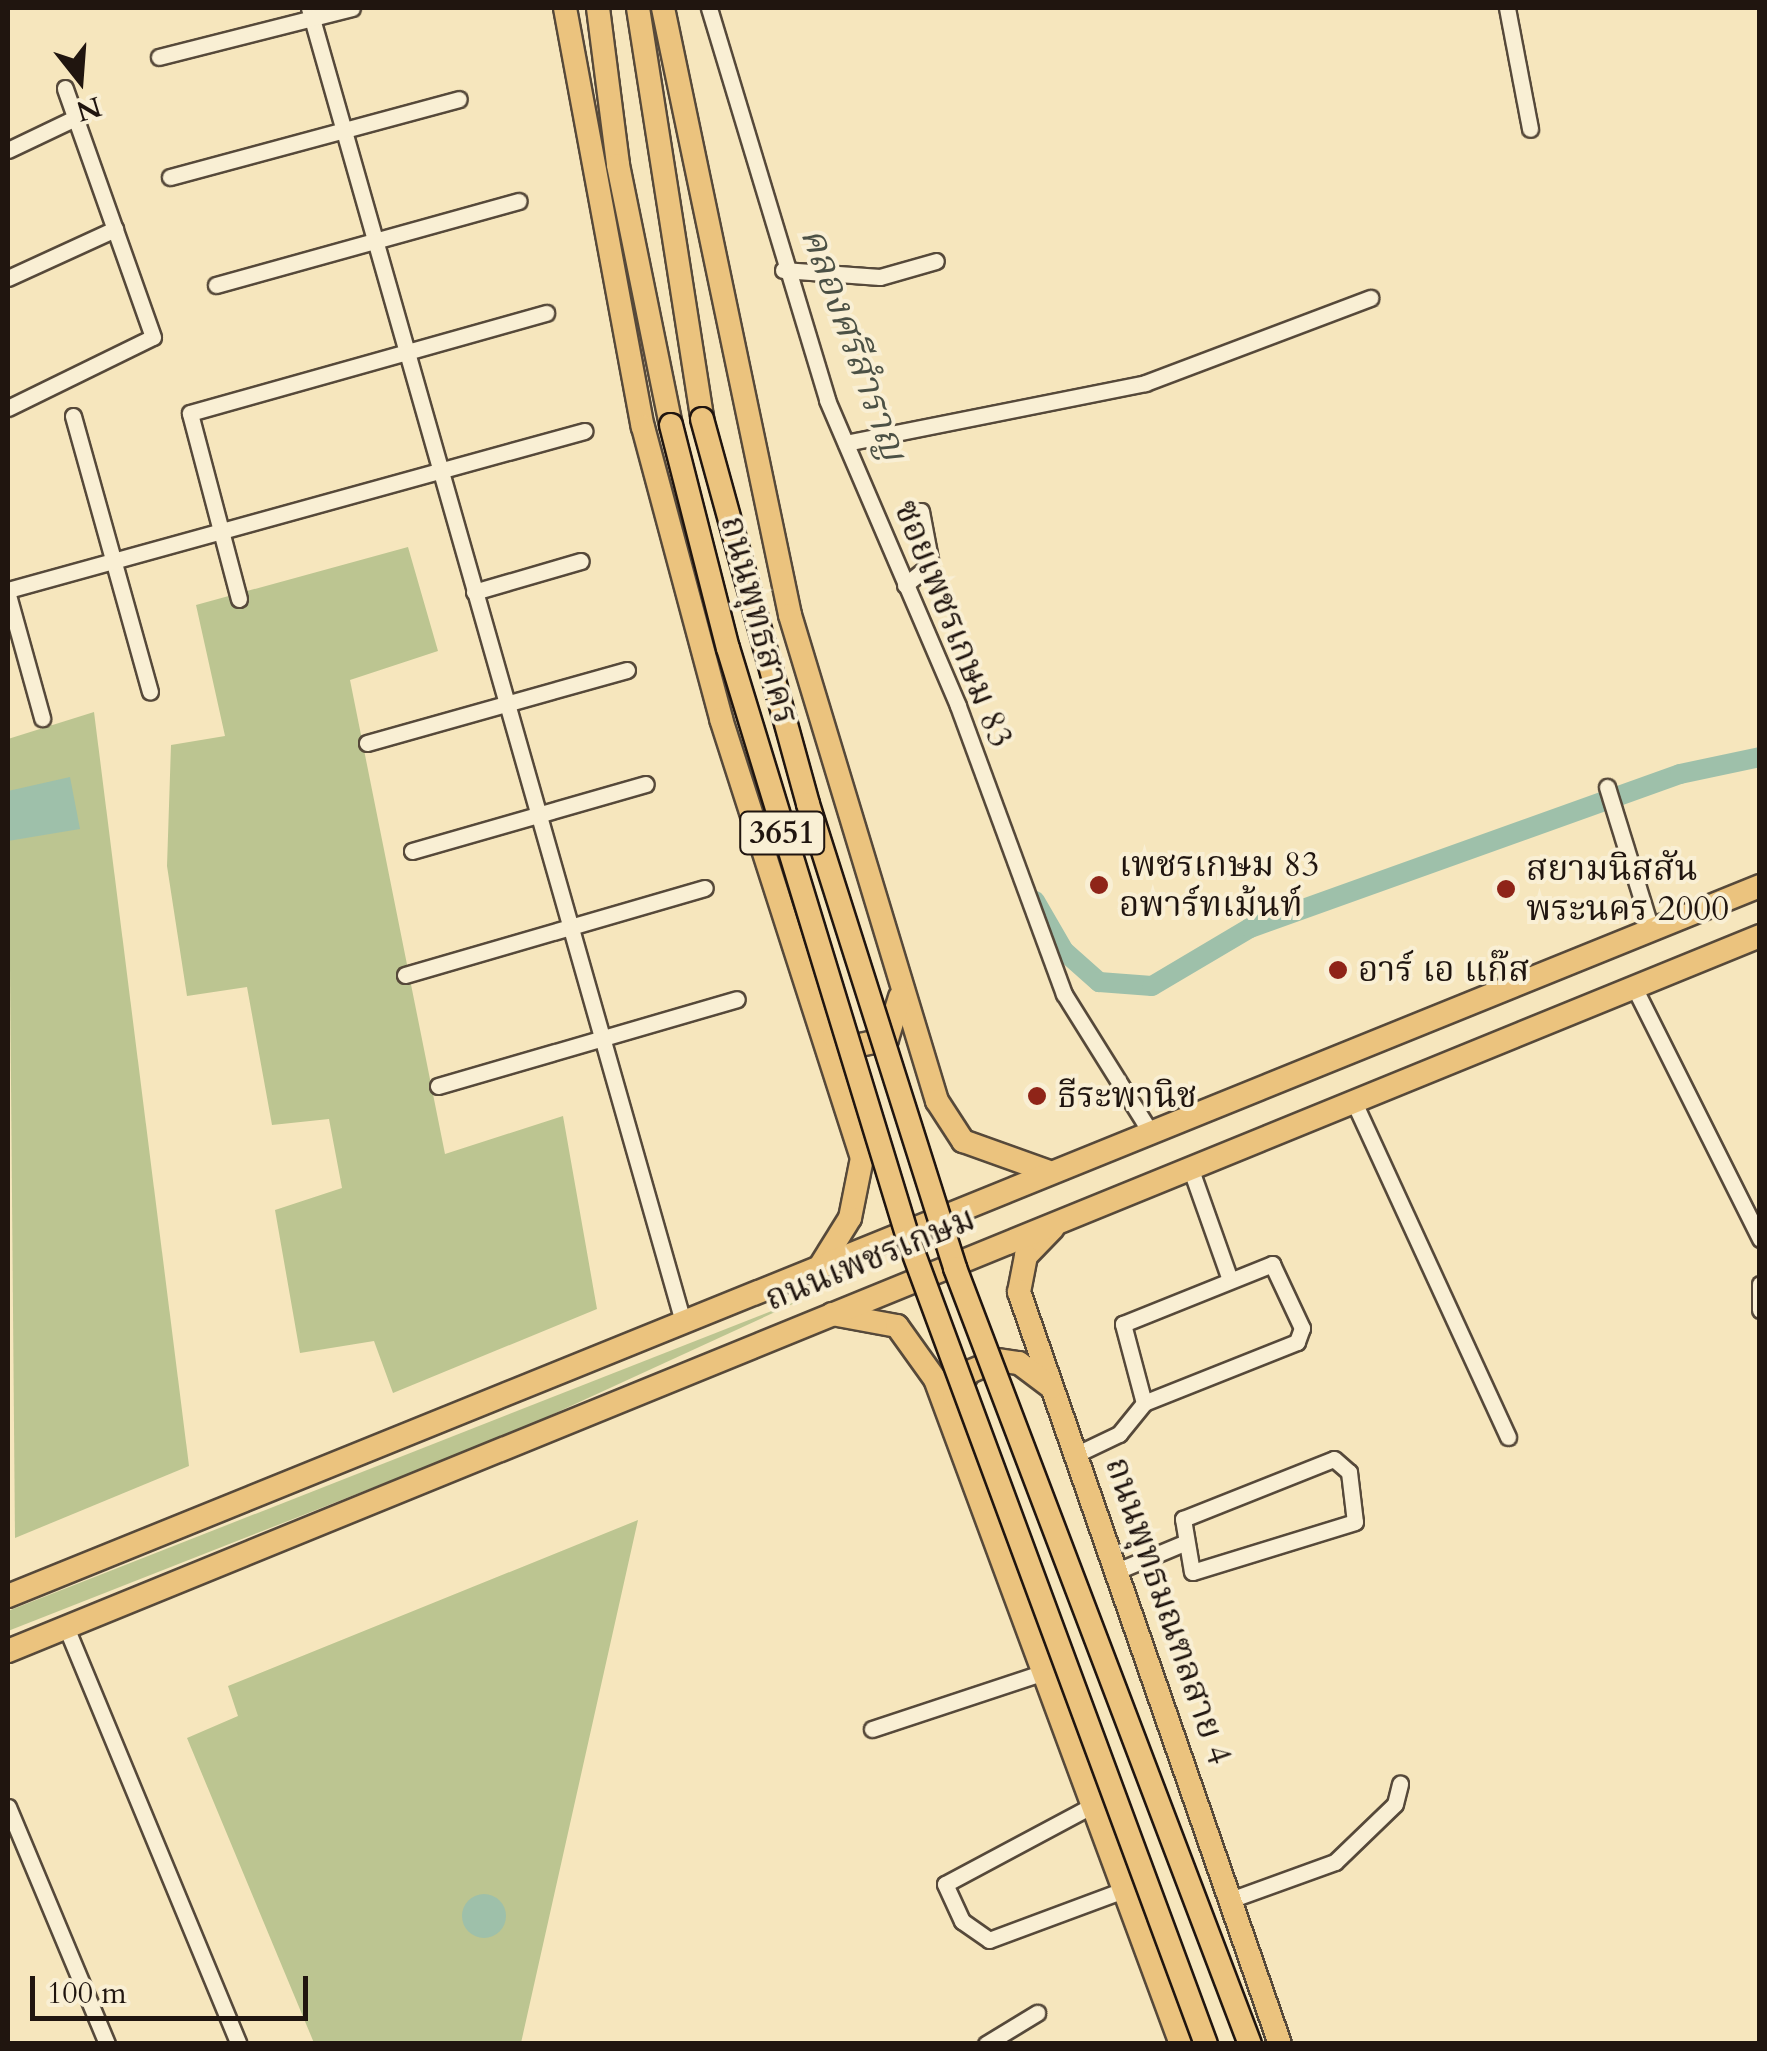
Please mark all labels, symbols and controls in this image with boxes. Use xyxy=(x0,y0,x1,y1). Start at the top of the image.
north arrow xyxy=(30,30,130,130)
text: N xyxy=(72,87,106,130)
water label: คลองศรีสำราญ xyxy=(790,221,916,467)
street label: ซอยเพชรเกษม 83 xyxy=(884,494,1022,754)
street label: ถนนพุทธสาคร xyxy=(711,511,807,729)
road number: 3651 xyxy=(737,806,827,860)
place label: เพชรเกษม 83 อพาร์ทเม้นท์ xyxy=(1119,844,1319,926)
place label: สยามนิสสัน พระนคร 2000 xyxy=(1526,848,1729,930)
marker: เพชรเกษม 83 อพาร์ทเม้นท์ xyxy=(1088,874,1110,896)
marker: สยามนิสสัน พระนคร 2000 xyxy=(1495,878,1517,900)
place label: อาร์ เอ แก๊ส xyxy=(1358,949,1530,991)
marker: อาร์ เอ แก๊ส xyxy=(1327,959,1349,981)
place label: ธีระพานิช xyxy=(1057,1075,1197,1117)
marker: ธีระพานิช xyxy=(1026,1085,1048,1107)
street label: ถนนเพชรเกษม xyxy=(759,1198,981,1320)
street label: ถนนพุทธมณฑลสาย 4 xyxy=(1096,1452,1240,1770)
scale bar xyxy=(35,1956,312,2018)
text: 100 m xyxy=(47,1973,127,2014)

